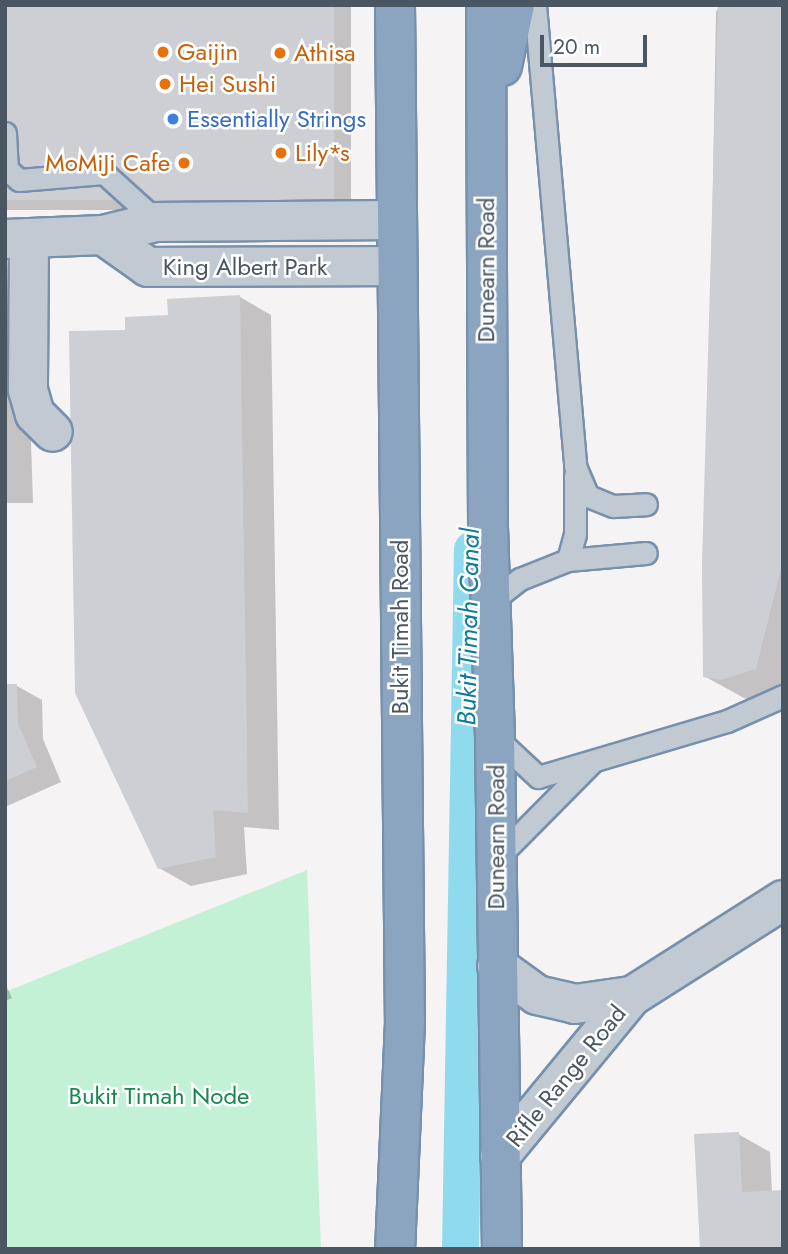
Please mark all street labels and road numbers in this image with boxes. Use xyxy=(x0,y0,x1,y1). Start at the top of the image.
street label: Dunearn Road xyxy=(472,197,500,343)
street label: King Albert Park xyxy=(163,253,327,281)
street label: Bukit Timah Road xyxy=(386,540,414,714)
street label: Dunearn Road xyxy=(482,764,510,910)
street label: Rifle Range Road xyxy=(500,999,632,1153)

